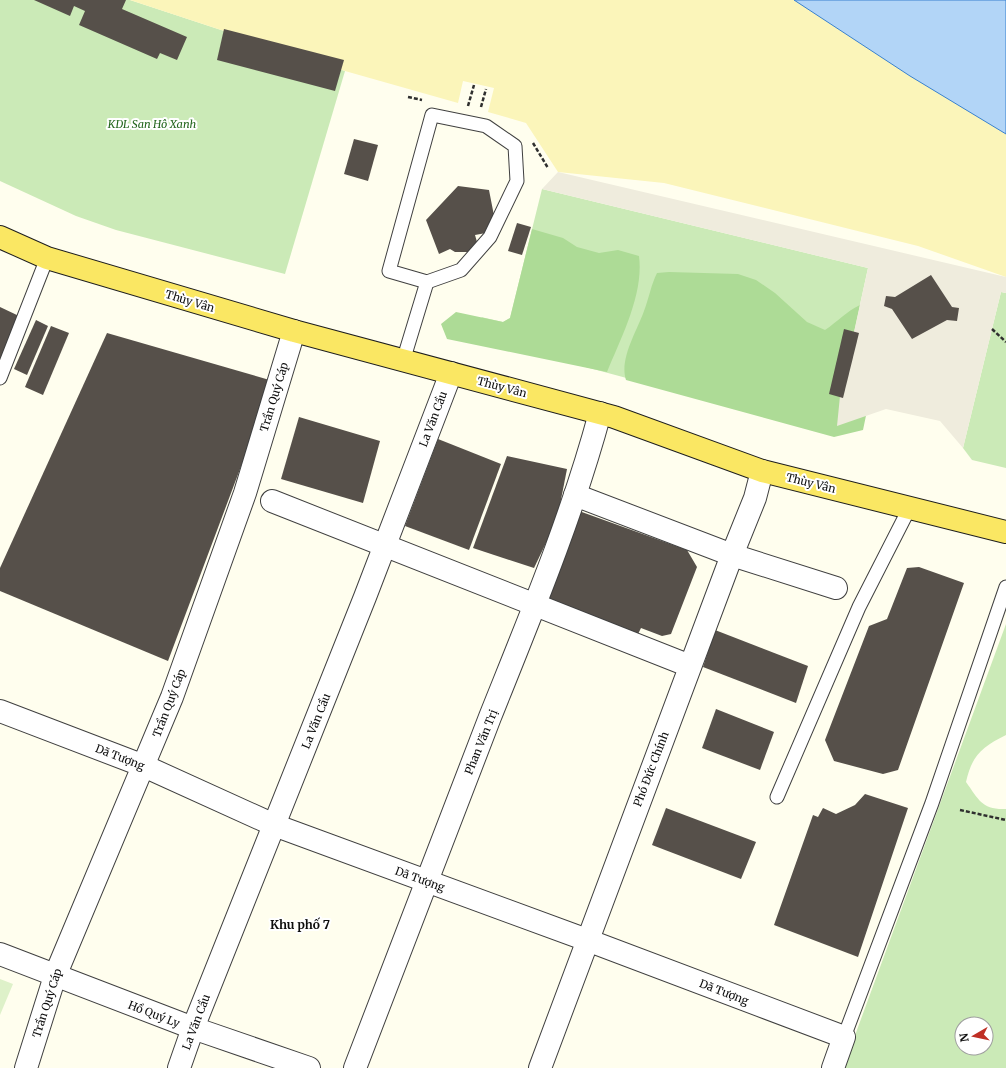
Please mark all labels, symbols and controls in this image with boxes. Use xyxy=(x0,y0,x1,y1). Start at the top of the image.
park label: KDL San Hô Xanh xyxy=(107,117,196,131)
street label: Thùy Vân xyxy=(164,287,217,315)
street label: Trần Quý Cáp xyxy=(257,360,291,433)
street label: Thùy Vân xyxy=(476,374,529,401)
street label: La Văn Cầu xyxy=(416,389,450,449)
street label: Thùy Vân xyxy=(785,470,838,496)
street label: Trần Quý Cáp xyxy=(150,667,189,739)
street label: La Văn Cầu xyxy=(299,691,333,751)
street label: Phan Văn Trị xyxy=(462,707,501,777)
street label: Phó Đức Chính xyxy=(630,729,672,809)
street label: Dã Tượng xyxy=(93,741,147,773)
street label: Dã Tượng xyxy=(393,864,447,895)
district label: Khu phố 7 xyxy=(270,917,330,932)
street label: Trần Quý Cáp xyxy=(29,966,65,1039)
street label: Dã Tượng xyxy=(697,976,751,1008)
street label: La Văn Cầu xyxy=(179,992,213,1052)
street label: Hồ Quý Ly xyxy=(126,998,182,1030)
north arrow xyxy=(954,1016,994,1056)
text: N xyxy=(956,1032,972,1043)

